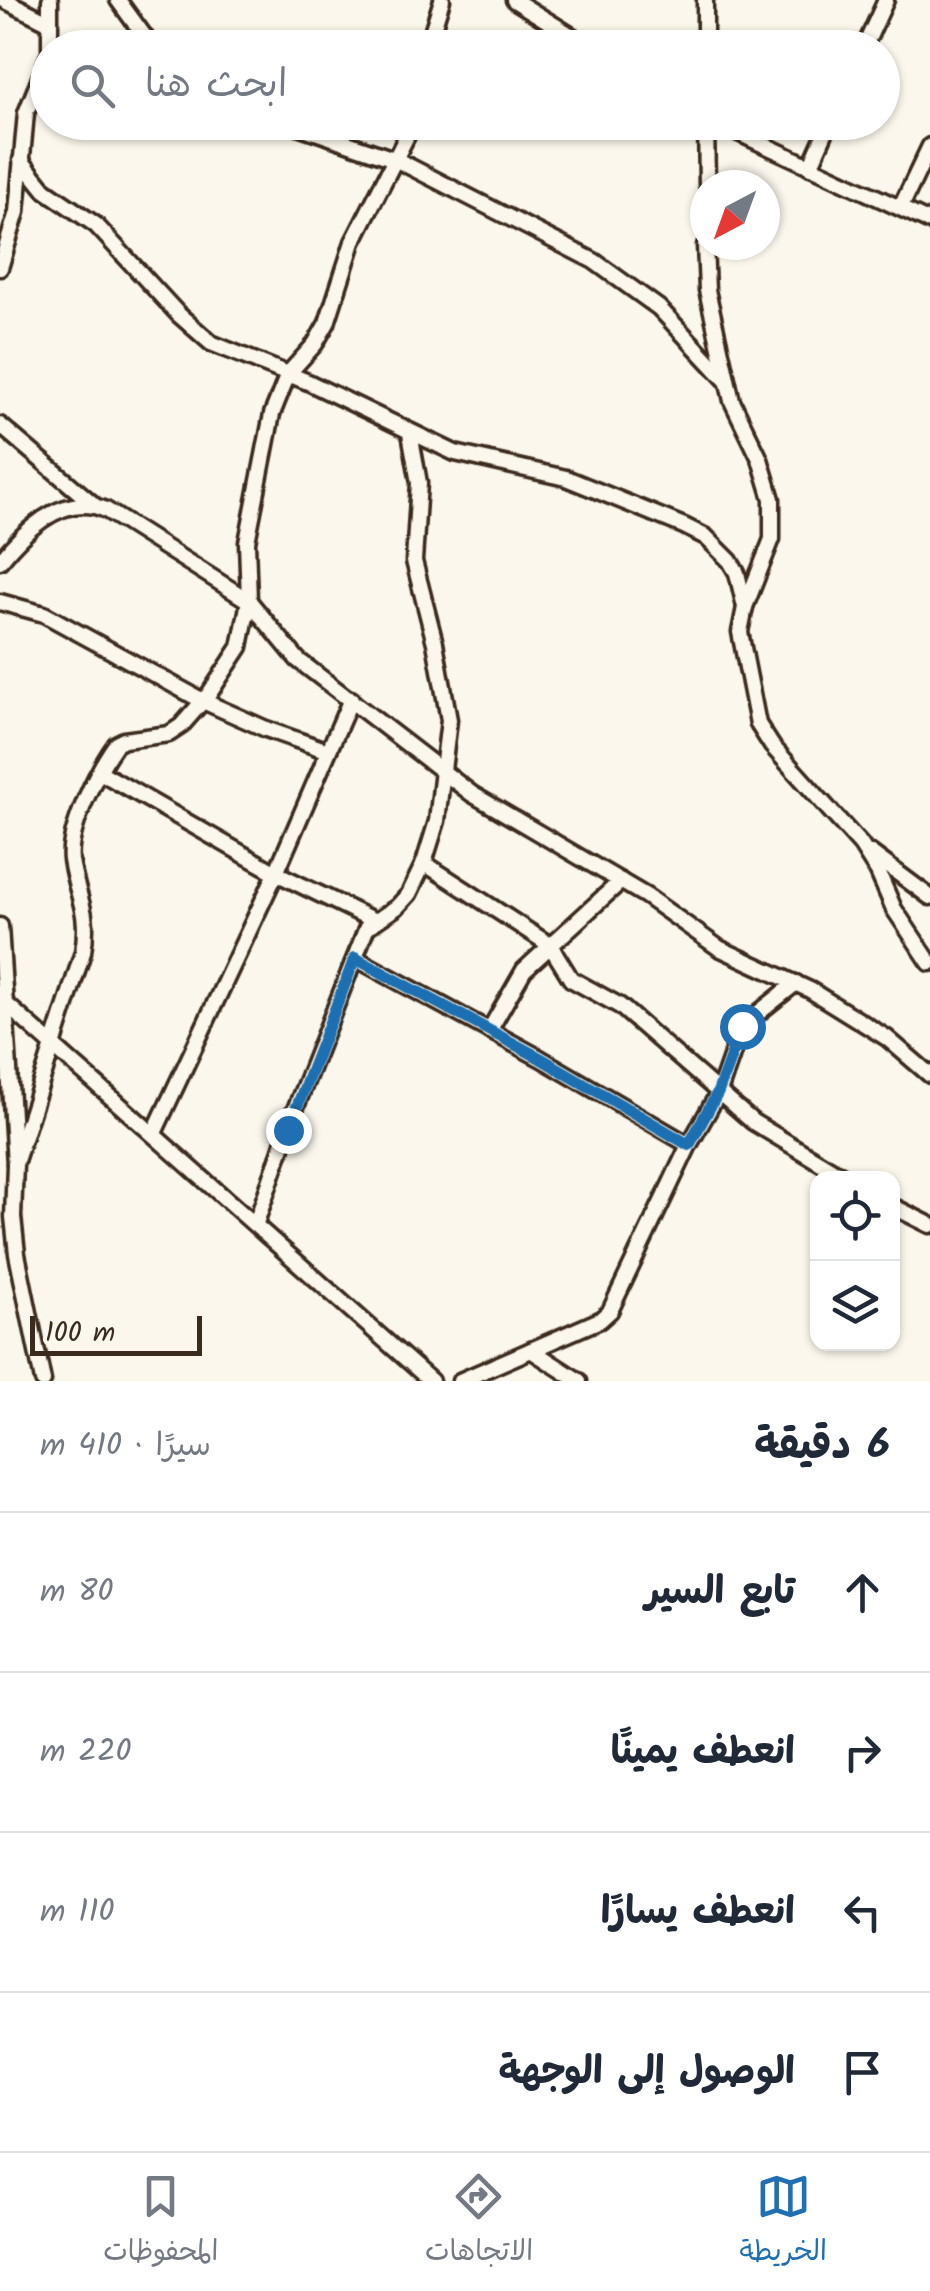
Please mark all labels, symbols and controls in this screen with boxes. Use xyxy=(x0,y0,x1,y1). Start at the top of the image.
search box xyxy=(30,30,900,140)
text: ابحث هنا xyxy=(145,56,287,116)
icon: search xyxy=(65,58,120,113)
north arrow xyxy=(690,170,780,260)
route start xyxy=(720,1004,766,1050)
route end xyxy=(266,1108,312,1154)
map controls xyxy=(810,1171,900,1351)
button: locate xyxy=(810,1171,900,1261)
button: layers xyxy=(810,1261,900,1351)
scale bar xyxy=(30,1311,202,1356)
text: 100 m xyxy=(45,1311,115,1356)
text: 6 دقيقة xyxy=(754,1413,890,1480)
text: سيرًا · 410 m xyxy=(40,1421,211,1472)
text: تابع السير xyxy=(645,1563,795,1623)
icon: ahead xyxy=(835,1565,890,1620)
text: 80 m xyxy=(40,1567,114,1618)
text: انعطف يمينًا xyxy=(611,1723,795,1783)
icon: right xyxy=(835,1725,890,1780)
text: 220 m xyxy=(40,1727,132,1778)
text: انعطف يسارًا xyxy=(601,1883,795,1943)
icon: left xyxy=(835,1885,890,1940)
text: 110 m xyxy=(40,1887,114,1938)
text: الوصول إلى الوجهة xyxy=(499,2043,795,2103)
icon: arrive xyxy=(835,2045,890,2100)
tab: المحفوظات xyxy=(103,2169,219,2275)
tab: الاتجاهات xyxy=(425,2169,533,2275)
tab: الخريطة xyxy=(739,2169,827,2275)

